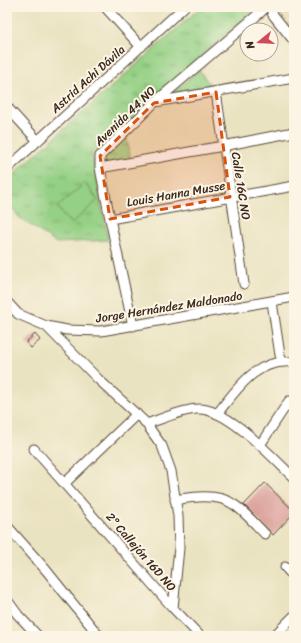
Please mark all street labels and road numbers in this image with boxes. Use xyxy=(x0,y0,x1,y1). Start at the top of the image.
street label: Astrid Achi Dávila xyxy=(45,39,130,119)
street label: Avenida 44 NO xyxy=(88,80,161,152)
street label: Calle 16C NO xyxy=(225,150,257,222)
street label: Louis Hanna Musse xyxy=(125,174,227,214)
street label: Jorge Hernández Maldonado xyxy=(93,285,244,330)
street label: 2° Callejón 16D NO xyxy=(100,507,182,597)

